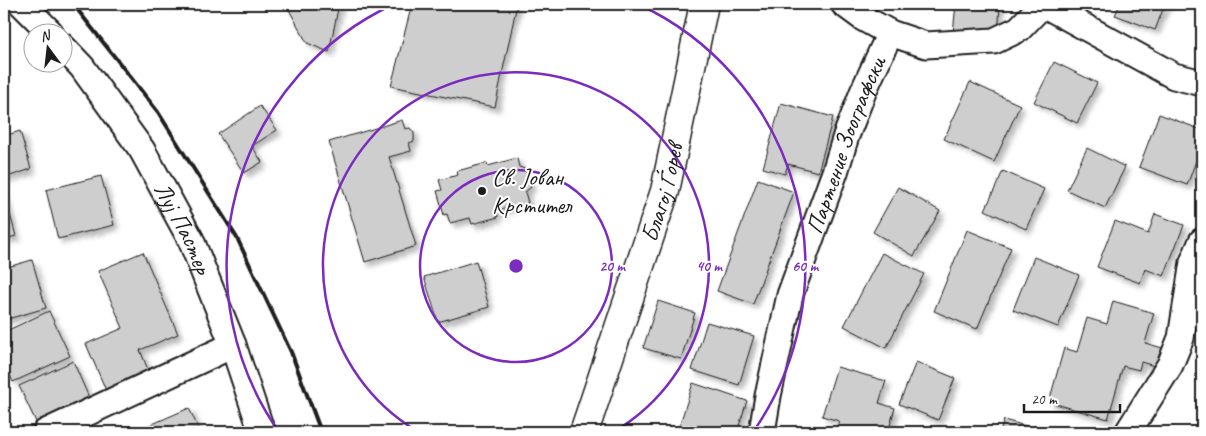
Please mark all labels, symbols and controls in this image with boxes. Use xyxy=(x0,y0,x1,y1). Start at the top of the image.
north arrow xyxy=(22,22,72,72)
text: N xyxy=(38,26,53,45)
street label: Партение Зоографски xyxy=(799,50,893,238)
street label: Благој Ѓорев xyxy=(634,137,690,246)
place label: Св. Јован Крстител xyxy=(492,162,573,220)
street label: Луј Пастер xyxy=(148,177,219,280)
marker: Св. Јован Крстител xyxy=(476,185,488,197)
centre of rings xyxy=(507,257,525,275)
text: 20 m xyxy=(599,257,626,276)
text: 40 m xyxy=(696,257,723,276)
text: 60 m xyxy=(792,257,819,276)
scale bar xyxy=(1024,381,1120,413)
text: 20 m xyxy=(1031,390,1058,409)

